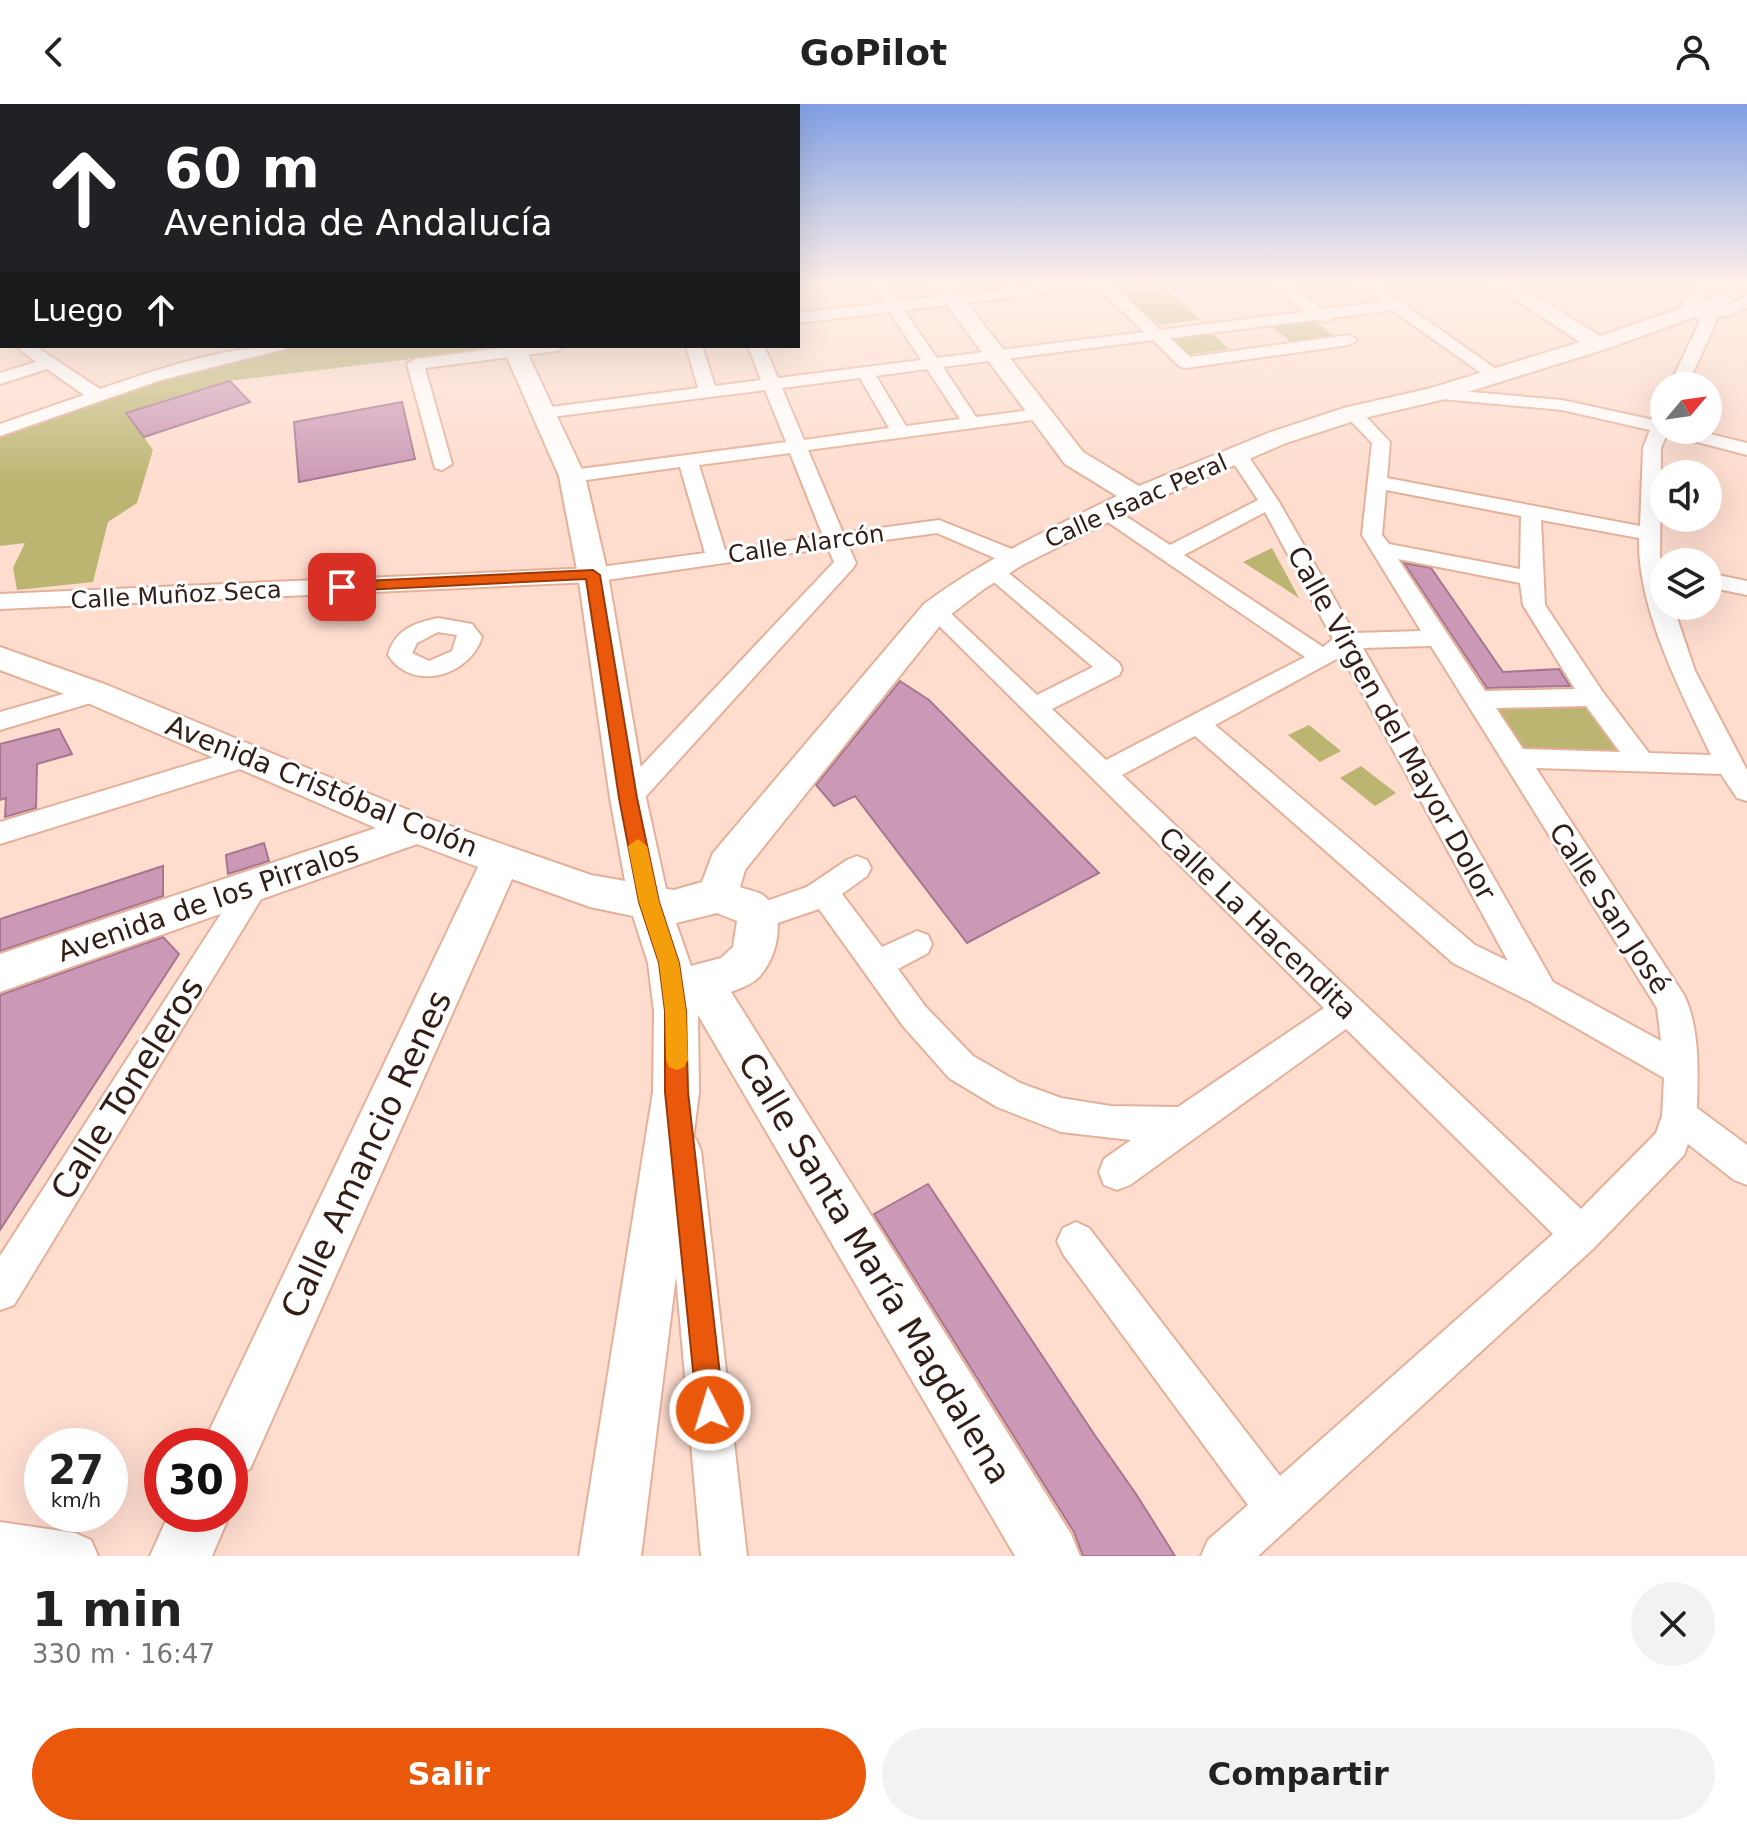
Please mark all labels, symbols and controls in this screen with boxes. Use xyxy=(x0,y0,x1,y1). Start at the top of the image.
icon: back xyxy=(32,30,76,74)
icon: person xyxy=(1671,30,1715,74)
text: GoPilot xyxy=(800,32,947,73)
text: 60 m xyxy=(164,135,320,200)
icon: ahead xyxy=(32,136,136,240)
text: Avenida de Andalucía xyxy=(164,202,553,243)
icon: ahead xyxy=(139,288,183,332)
text: Luego xyxy=(32,293,123,328)
north arrow xyxy=(1650,372,1722,444)
map controls xyxy=(1650,372,1722,620)
street label: Calle Isaac Peral xyxy=(1040,448,1232,554)
button: sound xyxy=(1650,460,1722,532)
street label: Calle Alarcón xyxy=(726,519,886,569)
street label: Calle Virgen del Mayor Dolor xyxy=(1280,540,1503,906)
button: layers xyxy=(1650,548,1722,620)
pin xyxy=(308,553,376,621)
icon: arrive xyxy=(320,565,364,609)
street label: Calle Muñoz Seca xyxy=(70,575,282,615)
street label: Avenida Cristóbal Colón xyxy=(161,709,482,864)
street label: Calle San José xyxy=(1542,817,1677,1000)
street label: Calle La Hacendita xyxy=(1152,820,1363,1026)
street label: Avenida de los Pirralos xyxy=(53,834,363,969)
street label: Calle Toneleros xyxy=(42,969,212,1207)
street label: Calle Amancio Renes xyxy=(272,984,460,1324)
street label: Calle Santa María Magdalena xyxy=(730,1045,1020,1491)
position arrow xyxy=(668,1368,752,1452)
speed limit sign: 30 xyxy=(144,1428,248,1532)
text: 27 xyxy=(48,1447,104,1493)
text: km/h xyxy=(51,1488,101,1512)
text: 1 min xyxy=(32,1581,183,1637)
button: close xyxy=(1631,1582,1715,1666)
text: 330 m · 16:47 xyxy=(32,1639,215,1669)
button: Salir xyxy=(32,1728,866,1820)
button: Compartir xyxy=(882,1728,1715,1820)

